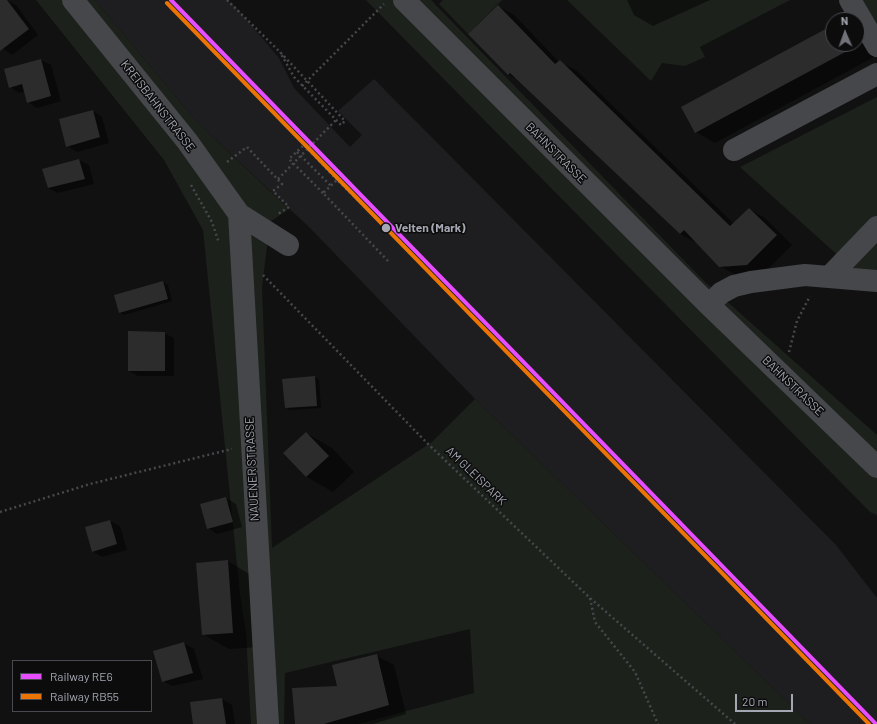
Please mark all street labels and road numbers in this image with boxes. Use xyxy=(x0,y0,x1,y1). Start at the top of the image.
street label: KREISBAHNSTRASSE xyxy=(118,57,198,155)
street label: BAHNSTRASSE xyxy=(523,120,589,186)
street label: BAHNSTRASSE xyxy=(759,353,827,419)
street label: NAUENER STRASSE xyxy=(242,416,262,522)
street label: AM GLEISPARK xyxy=(443,444,509,508)

